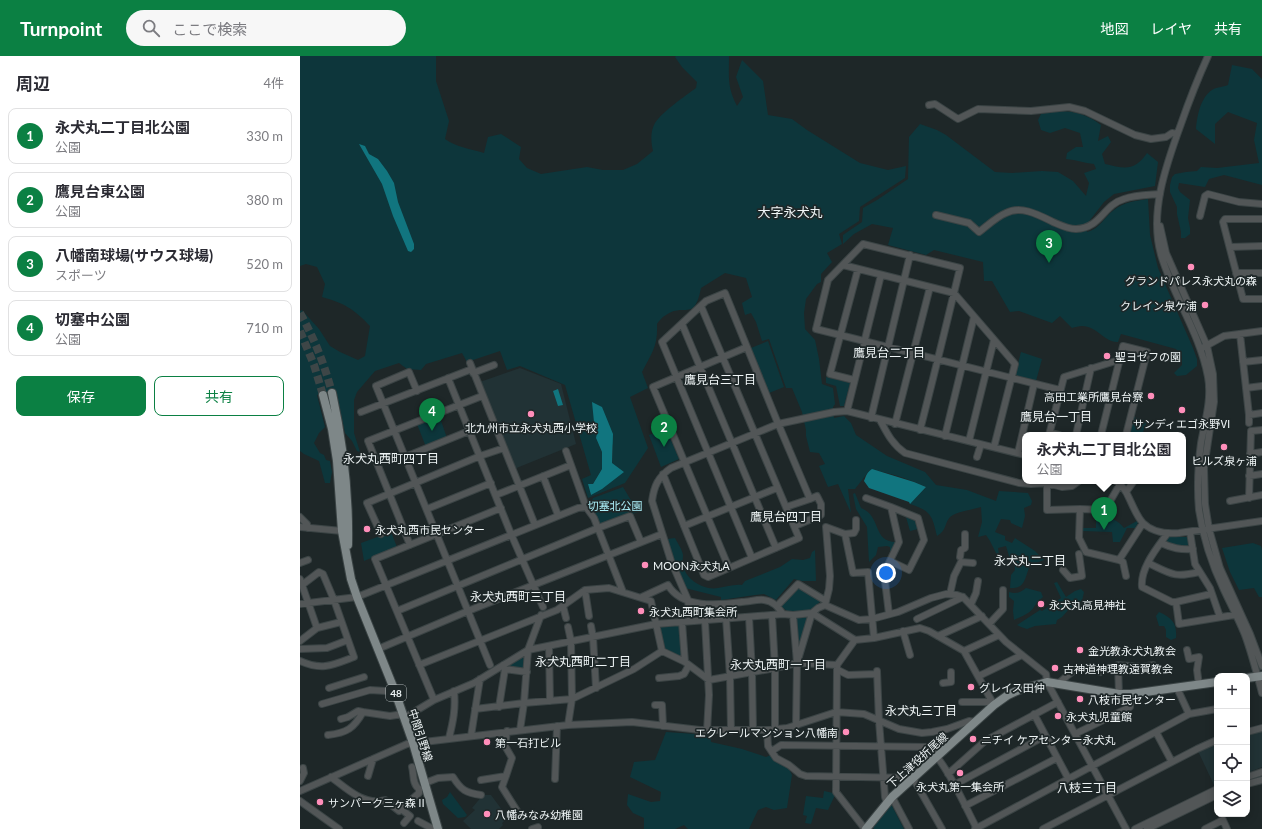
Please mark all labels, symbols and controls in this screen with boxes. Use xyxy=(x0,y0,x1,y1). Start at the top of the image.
search box xyxy=(126,10,406,46)
text: Turnpoint xyxy=(20,17,102,40)
icon: search xyxy=(140,17,162,39)
text: ここで検索 xyxy=(172,20,247,38)
text: 地図 xyxy=(1100,20,1128,37)
text: レイヤ xyxy=(1150,20,1192,37)
text: 共有 xyxy=(1214,20,1242,37)
text: 周辺 xyxy=(16,73,50,94)
text: 4件 xyxy=(263,75,284,91)
text: 永犬丸二丁目北公園 xyxy=(55,118,190,136)
text: 1 xyxy=(26,128,34,144)
text: 330 m xyxy=(246,128,283,144)
text: 公園 xyxy=(55,139,81,155)
text: 鷹見台東公園 xyxy=(55,182,145,200)
text: 2 xyxy=(26,192,34,208)
text: 380 m xyxy=(246,192,283,208)
text: 公園 xyxy=(55,203,81,219)
district label: 大字永犬丸 xyxy=(757,204,823,220)
pin: 3 xyxy=(1036,230,1062,263)
text: 八幡南球場(サウス球場) xyxy=(55,246,213,264)
text: 3 xyxy=(26,256,34,272)
text: 520 m xyxy=(246,256,283,272)
marker: グランドパレス永犬丸の森 xyxy=(1186,262,1196,272)
text: スポーツ xyxy=(55,267,107,283)
place label: グランドパレス永犬丸の森 xyxy=(1125,274,1257,287)
place label: クレイン泉ケ浦 xyxy=(1120,299,1197,312)
marker: クレイン泉ケ浦 xyxy=(1200,300,1210,310)
text: 切塞中公園 xyxy=(55,310,130,328)
text: 4 xyxy=(26,320,34,336)
text: 710 m xyxy=(246,320,283,336)
text: 公園 xyxy=(55,331,81,347)
district label: 鷹見台二丁目 xyxy=(853,345,925,360)
place label: 聖ヨゼフの園 xyxy=(1115,350,1181,363)
marker: 聖ヨゼフの園 xyxy=(1102,351,1112,361)
district label: 鷹見台三丁目 xyxy=(684,372,756,387)
button: 保存 xyxy=(16,376,146,416)
button: 共有 xyxy=(154,376,284,416)
place label: 高田工業所鷹見台寮 xyxy=(1044,390,1143,403)
marker: 高田工業所鷹見台寮 xyxy=(1146,391,1156,401)
pin: 4 xyxy=(419,398,445,431)
marker: サンディエゴ永野Ⅵ xyxy=(1177,405,1187,415)
marker: 北九州市立永犬丸西小学校 xyxy=(526,409,536,419)
district label: 鷹見台一丁目 xyxy=(1020,409,1092,424)
pin: 2 xyxy=(651,414,677,447)
place label: サンディエゴ永野Ⅵ xyxy=(1133,417,1231,430)
place label: 北九州市立永犬丸西小学校 xyxy=(465,421,597,434)
popup xyxy=(1022,432,1186,484)
text: 永犬丸二丁目北公園 xyxy=(1036,440,1172,458)
marker: ヒルズ泉ヶ浦 xyxy=(1219,442,1229,452)
district label: 永犬丸西町四丁目 xyxy=(343,451,439,466)
place label: ヒルズ泉ヶ浦 xyxy=(1191,454,1257,467)
text: 公園 xyxy=(1036,461,1063,477)
pin: 1 xyxy=(1091,497,1117,530)
park label: 切塞北公園 xyxy=(588,499,643,512)
district label: 鷹見台四丁目 xyxy=(750,509,822,524)
place label: 永犬丸西市民センター xyxy=(375,523,485,536)
marker: 永犬丸西市民センター xyxy=(362,524,372,534)
district label: 永犬丸二丁目 xyxy=(994,553,1066,568)
place label: MOON永犬丸A xyxy=(653,559,730,572)
marker: MOON永犬丸A xyxy=(640,560,650,570)
your location xyxy=(876,563,896,583)
district label: 永犬丸西町三丁目 xyxy=(470,589,566,604)
place label: 永犬丸高見神社 xyxy=(1049,598,1126,611)
marker: 永犬丸高見神社 xyxy=(1036,599,1046,609)
place label: 永犬丸西町集会所 xyxy=(649,605,738,618)
marker: 永犬丸西町集会所 xyxy=(636,606,646,616)
place label: 金光教永犬丸教会 xyxy=(1088,644,1176,657)
marker: 金光教永犬丸教会 xyxy=(1075,645,1085,655)
district label: 永犬丸西町二丁目 xyxy=(535,654,631,669)
district label: 永犬丸西町一丁目 xyxy=(730,657,826,672)
place label: 古神道神理教遠賀教会 xyxy=(1063,662,1173,675)
marker: 古神道神理教遠賀教会 xyxy=(1050,663,1060,673)
map controls xyxy=(1214,673,1250,817)
button: + xyxy=(1214,673,1250,709)
place label: グレイス田仲 xyxy=(979,681,1045,694)
marker: グレイス田仲 xyxy=(966,682,976,692)
road number: 48 xyxy=(386,685,406,701)
place label: 八枝市民センター xyxy=(1088,693,1176,706)
marker: 八枝市民センター xyxy=(1075,694,1085,704)
district label: 永犬丸三丁目 xyxy=(885,703,957,718)
street label: 中間引野線 xyxy=(406,707,436,763)
button: − xyxy=(1214,709,1250,745)
place label: 永犬丸児童館 xyxy=(1066,710,1132,723)
marker: 永犬丸児童館 xyxy=(1053,711,1063,721)
place label: エクレールマンション八幡南 xyxy=(695,726,838,739)
marker: エクレールマンション八幡南 xyxy=(841,727,851,737)
street label: 下上津役折尾線 xyxy=(884,729,950,791)
place label: ニチイ ケアセンター永犬丸 xyxy=(981,733,1116,746)
marker: ニチイ ケアセンター永犬丸 xyxy=(968,734,978,744)
place label: 第一石打ビル xyxy=(495,736,561,749)
marker: 第一石打ビル xyxy=(482,737,492,747)
button: locate xyxy=(1214,745,1250,781)
marker: 永犬丸第一集会所 xyxy=(955,768,965,778)
place label: 永犬丸第一集会所 xyxy=(916,780,1005,793)
district label: 八枝三丁目 xyxy=(1057,780,1117,795)
button: layers xyxy=(1214,781,1250,817)
place label: サンパーク三ヶ森Ⅱ xyxy=(328,796,427,809)
marker: サンパーク三ヶ森Ⅱ xyxy=(315,797,325,807)
place label: 八幡みなみ幼稚園 xyxy=(495,808,583,821)
marker: 八幡みなみ幼稚園 xyxy=(482,809,492,819)

